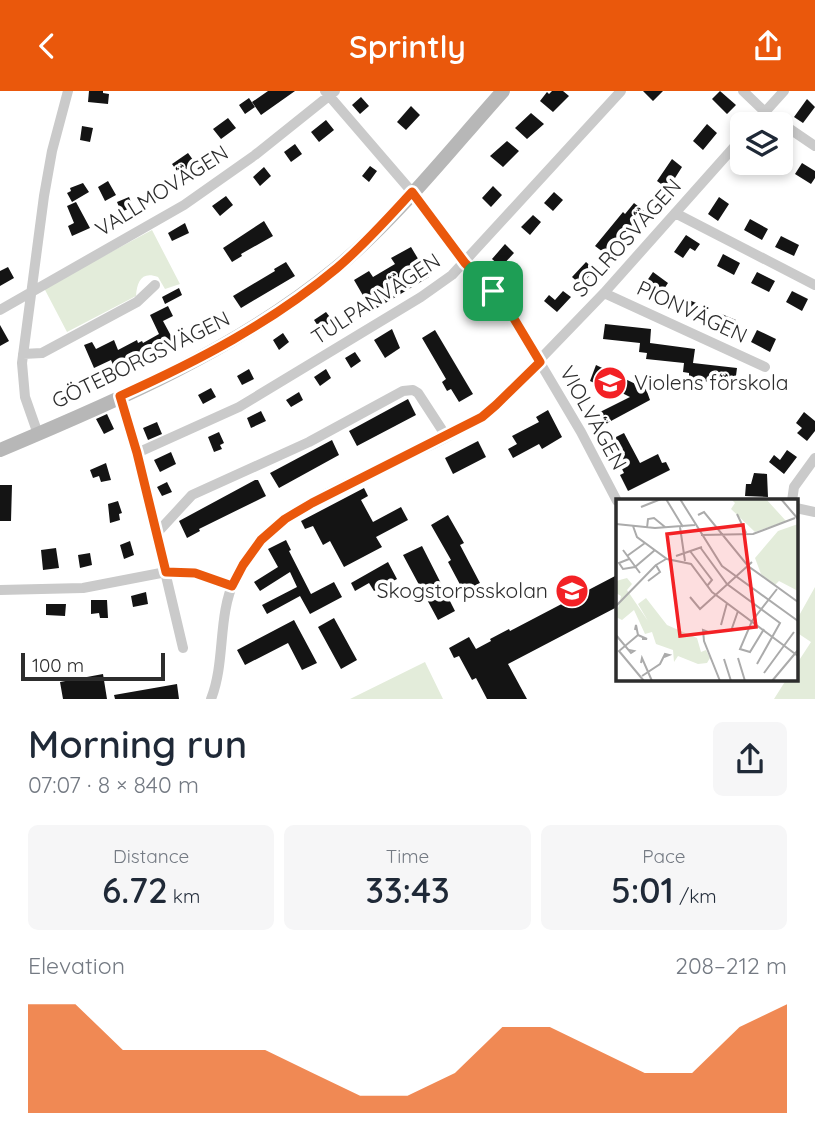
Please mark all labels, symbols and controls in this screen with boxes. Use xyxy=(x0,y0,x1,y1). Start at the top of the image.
text: Sprintly xyxy=(349,26,466,66)
icon: back xyxy=(28,27,66,65)
icon: share xyxy=(749,27,787,65)
map controls xyxy=(730,112,793,175)
button: layers xyxy=(730,112,793,175)
street label: VALLMOVÄGEN xyxy=(90,139,233,241)
street label: SOLROSVÄGEN xyxy=(566,173,686,302)
street label: TULPANVÄGEN xyxy=(306,247,445,350)
pin xyxy=(463,261,523,321)
icon: arrive xyxy=(474,272,512,310)
street label: PIONVÄGEN xyxy=(633,274,752,348)
street label: GÖTEBORGSVÄGEN xyxy=(47,305,234,413)
street label: VIOLVÄGEN xyxy=(555,361,633,474)
school or university icon: Violens förskola xyxy=(591,364,629,402)
place label: Violens förskola xyxy=(634,369,789,395)
inset map xyxy=(616,499,798,681)
school or university icon: Skogstorpsskolan xyxy=(553,572,591,610)
place label: Skogstorpsskolan xyxy=(377,577,548,603)
scale bar xyxy=(21,650,164,682)
text: 100 m xyxy=(32,653,84,677)
text: Morning run xyxy=(28,720,247,768)
button: share xyxy=(713,722,787,796)
text: 07:07 · 8 × 840 m xyxy=(28,770,199,799)
text: Distance xyxy=(113,844,189,868)
text: Time xyxy=(386,844,429,868)
text: Pace xyxy=(642,844,685,868)
text: 6.72 xyxy=(102,868,168,912)
text: 33:43 xyxy=(365,868,450,912)
text: 5:01 xyxy=(611,868,674,912)
text: km xyxy=(168,884,200,908)
text: /km xyxy=(674,884,717,908)
text: Elevation xyxy=(28,951,125,980)
text: 208–212 m xyxy=(675,951,787,980)

